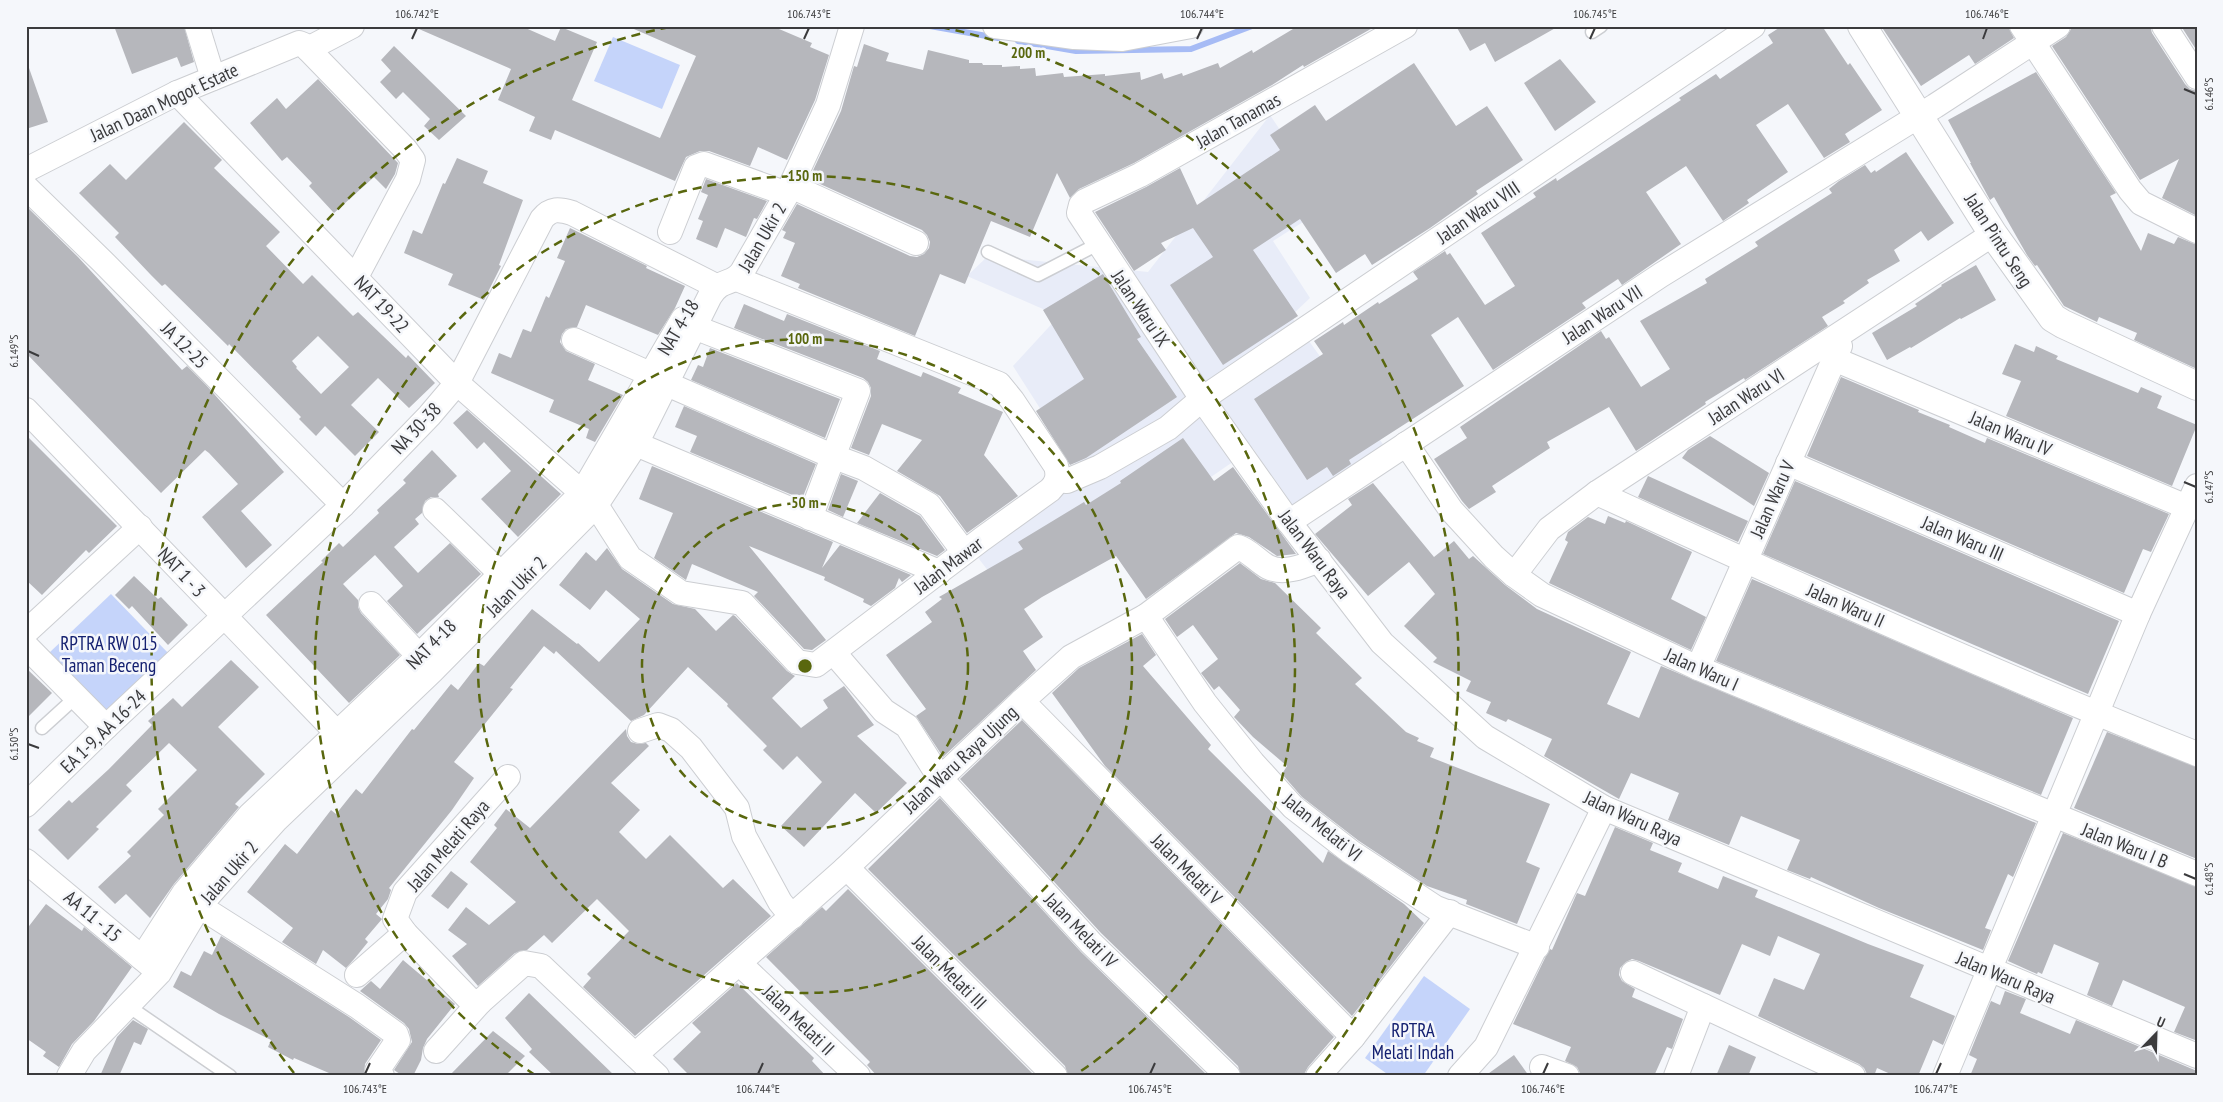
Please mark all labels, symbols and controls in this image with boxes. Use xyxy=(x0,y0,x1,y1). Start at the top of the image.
text: 106.742°E xyxy=(395,6,439,21)
text: 106.743°E xyxy=(787,6,831,21)
text: 106.744°E xyxy=(1180,6,1224,21)
text: 106.745°E xyxy=(1573,6,1617,21)
text: 106.746°E xyxy=(1965,6,2009,21)
text: 200 m xyxy=(1011,43,1045,62)
street label: Jalan Daan Mogot Estate xyxy=(85,57,242,147)
text: 6.146°S xyxy=(2201,78,2216,110)
street label: Jalan Tanamas xyxy=(1191,87,1284,154)
text: 150 m xyxy=(788,166,822,185)
street label: Jalan Waru VIII xyxy=(1431,175,1524,249)
street label: Jalan Pintu Seng xyxy=(1959,187,2038,292)
street label: Jalan Ukir 2 xyxy=(732,198,791,277)
street label: Jalan Waru IX xyxy=(1106,264,1176,351)
street label: NAT 19-22 xyxy=(349,270,415,338)
street label: Jalan Waru VII xyxy=(1557,279,1647,349)
street label: NAT 4-18 xyxy=(652,295,704,359)
street label: JA 12-25 xyxy=(156,316,214,374)
text: 100 m xyxy=(788,329,822,348)
text: 6.149°S xyxy=(6,335,21,367)
street label: Jalan Waru VI xyxy=(1702,362,1789,430)
street label: NA 30-38 xyxy=(386,397,446,459)
street label: Jalan Waru IV xyxy=(1965,405,2056,461)
street label: Jalan Waru V xyxy=(1744,457,1800,542)
text: 6.147°S xyxy=(2201,471,2216,503)
text: 50 m xyxy=(791,493,819,512)
street label: Jalan Waru Raya xyxy=(1273,504,1356,603)
street label: Jalan Waru III xyxy=(1917,510,2008,566)
street label: Jalan Mawar xyxy=(908,531,988,599)
street label: NAT 1 - 3 xyxy=(153,542,211,602)
street label: Jalan Ukir 2 xyxy=(480,551,551,622)
street label: Jalan Waru II xyxy=(1803,577,1888,633)
street label: NAT 4-18 xyxy=(401,614,461,674)
park label: RPTRA RW 015 Taman Beceng xyxy=(60,631,158,677)
street label: Jalan Waru I xyxy=(1661,642,1742,696)
centre of rings xyxy=(796,657,814,675)
street label: EA 1-9, AA 16-24 xyxy=(55,684,151,778)
street label: Jalan Waru Raya Ujung xyxy=(897,700,1022,819)
text: 6.150°S xyxy=(6,728,21,760)
street label: Jalan Waru Raya xyxy=(1579,785,1686,851)
street label: Jalan Melati VI xyxy=(1278,787,1367,866)
street label: Jalan Melati Raya xyxy=(401,794,494,896)
street label: Jalan Waru I B xyxy=(2077,816,2172,873)
street label: Jalan Melati V xyxy=(1146,828,1228,910)
street label: Jalan Ukir 2 xyxy=(194,836,263,909)
text: 6.148°S xyxy=(2201,863,2216,895)
street label: AA 11 - 15 xyxy=(59,885,127,947)
street label: Jalan Melati IV xyxy=(1039,887,1123,973)
street label: Jalan Melati III xyxy=(907,929,992,1014)
street label: Jalan Waru Raya xyxy=(1952,945,2059,1009)
street label: Jalan Melati II xyxy=(757,979,840,1060)
north arrow xyxy=(2130,1010,2180,1060)
text: U xyxy=(2154,1012,2168,1032)
park label: RPTRA Melati Indah xyxy=(1372,1018,1454,1064)
text: 106.743°E xyxy=(343,1081,387,1096)
text: 106.744°E xyxy=(736,1081,780,1096)
text: 106.745°E xyxy=(1128,1081,1172,1096)
text: 106.746°E xyxy=(1521,1081,1565,1096)
text: 106.747°E xyxy=(1914,1081,1958,1096)

